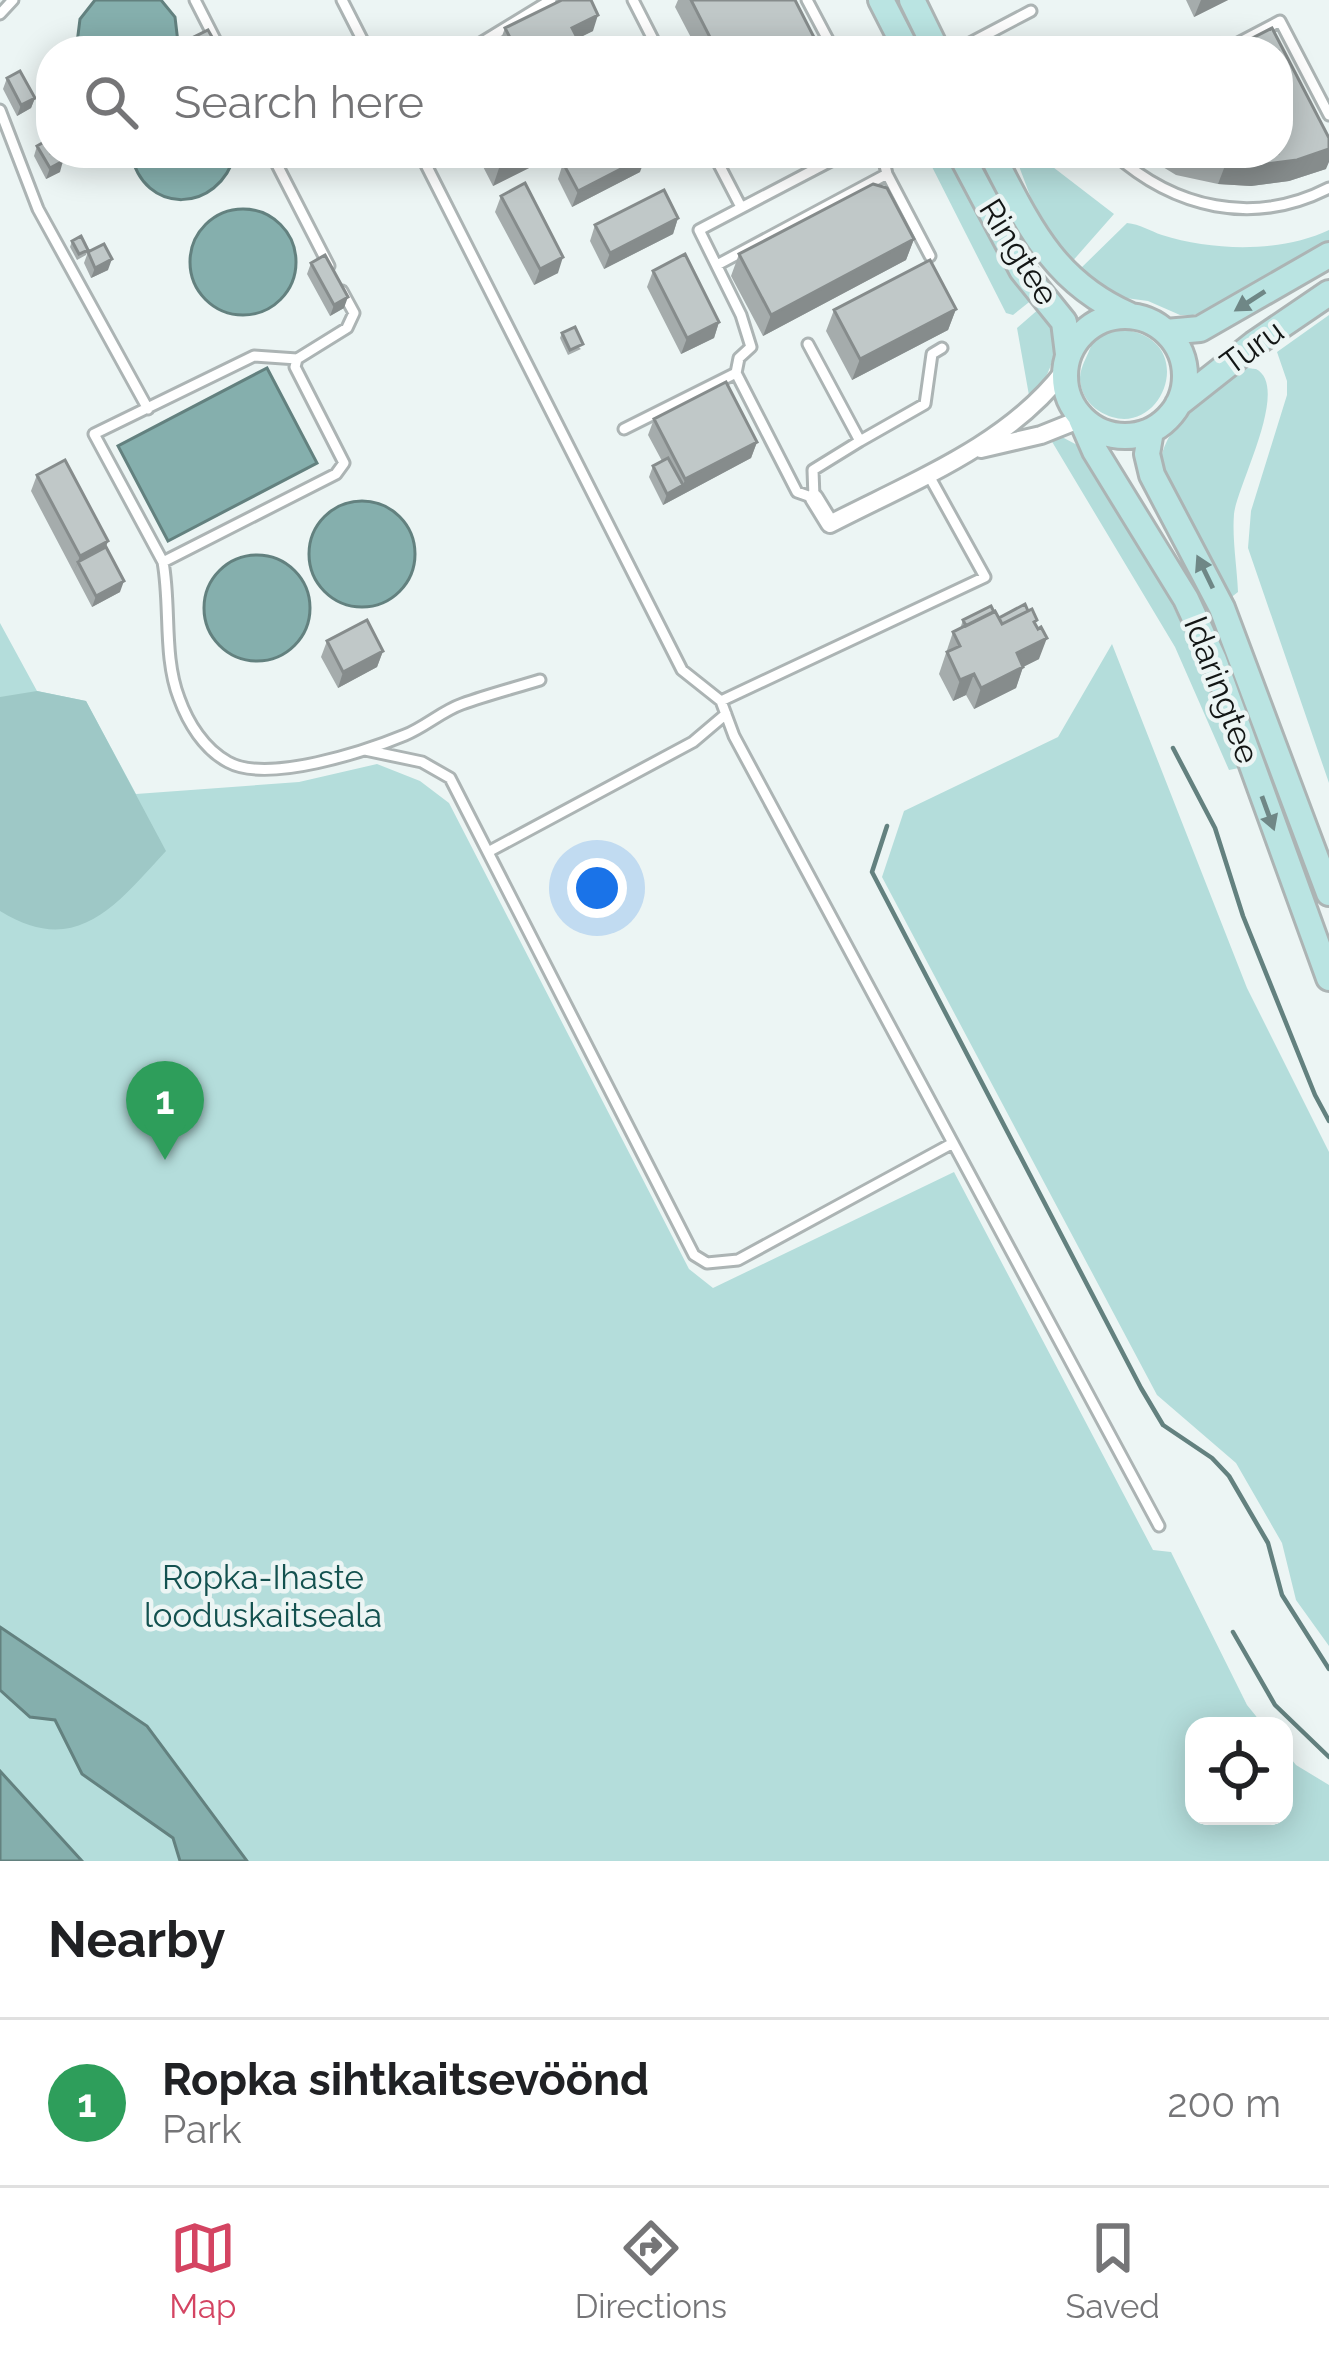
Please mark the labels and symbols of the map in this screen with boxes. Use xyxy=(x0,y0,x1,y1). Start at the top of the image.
street label: Ringtee xyxy=(971,192,1067,312)
one-way arrow xyxy=(1234,290,1267,312)
street label: Turu xyxy=(1213,311,1291,383)
one-way arrow xyxy=(1195,555,1215,590)
street label: Idaringtee xyxy=(1176,611,1268,769)
one-way arrow xyxy=(1260,796,1278,832)
your location xyxy=(567,858,627,918)
pin: 1 xyxy=(126,1061,204,1160)
park label: Ropka-Ihaste looduskaitseala xyxy=(144,1558,382,1635)

